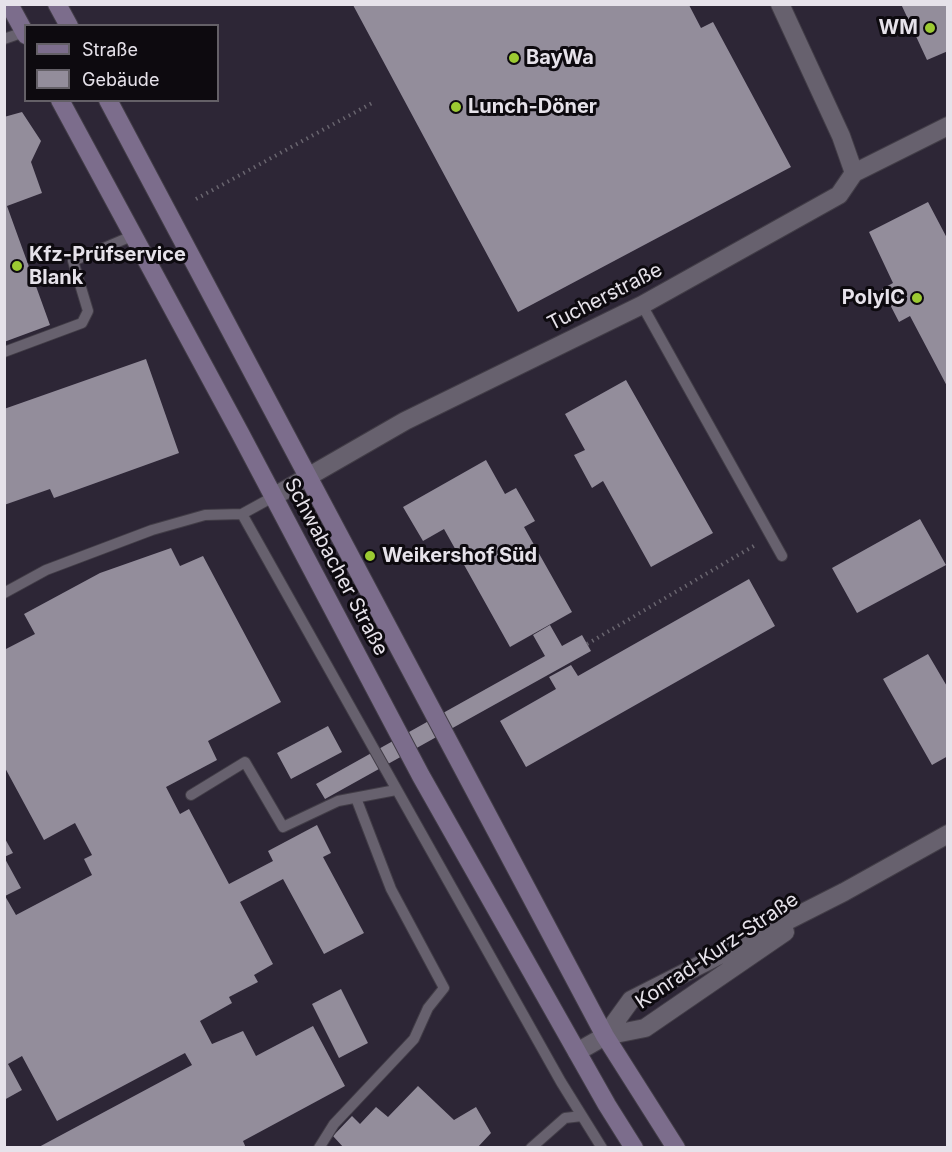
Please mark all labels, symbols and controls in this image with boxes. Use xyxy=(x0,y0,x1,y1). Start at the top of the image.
place label: WM xyxy=(879,16,918,40)
marker: WM xyxy=(923,21,937,35)
legend xyxy=(24,24,219,102)
text: Straße xyxy=(82,39,138,60)
place label: BayWa xyxy=(526,46,594,70)
marker: BayWa xyxy=(507,51,521,65)
text: Gebäude xyxy=(82,69,159,90)
place label: Lunch-Döner xyxy=(468,95,597,119)
marker: Lunch-Döner xyxy=(449,100,463,114)
place label: Kfz-Prüfservice Blank xyxy=(29,243,186,290)
street label: Tucherstraße xyxy=(544,258,666,336)
marker: Kfz-Prüfservice Blank xyxy=(10,259,24,273)
place label: PolyIC xyxy=(842,286,905,310)
marker: PolyIC xyxy=(910,291,924,305)
street label: Schwabacher Straße xyxy=(279,474,393,660)
place label: Weikershof Süd xyxy=(382,544,537,568)
marker: Weikershof Süd xyxy=(363,549,377,563)
street label: Konrad-Kurz-Straße xyxy=(631,888,803,1014)

